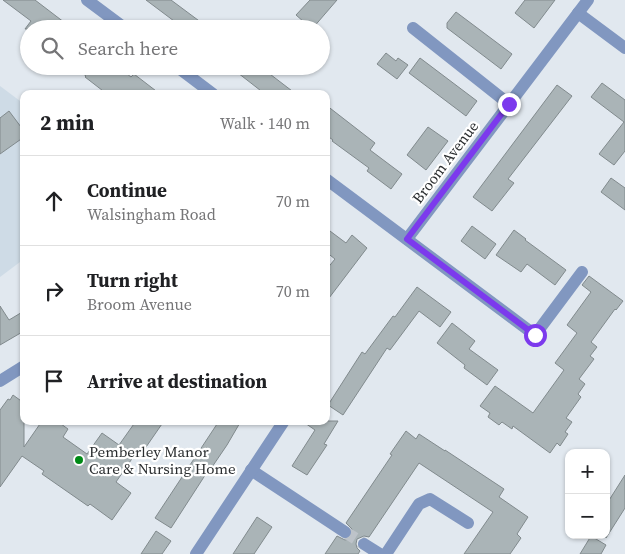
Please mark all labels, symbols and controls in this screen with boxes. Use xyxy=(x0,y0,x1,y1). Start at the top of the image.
search box xyxy=(20,20,330,75)
icon: search xyxy=(38,34,66,62)
text: Search here xyxy=(78,35,178,61)
route end xyxy=(498,93,521,116)
text: 2 min xyxy=(40,108,95,137)
text: Walk · 140 m xyxy=(220,112,310,134)
street label: Broom Avenue xyxy=(407,116,483,208)
text: Continue xyxy=(87,177,167,203)
icon: ahead xyxy=(40,187,68,215)
text: 70 m xyxy=(276,190,310,212)
text: Walsingham Road xyxy=(87,203,216,225)
text: Turn right xyxy=(87,267,178,293)
icon: right xyxy=(40,277,68,305)
text: 70 m xyxy=(276,280,310,302)
text: Broom Avenue xyxy=(87,293,192,315)
route start xyxy=(524,324,547,347)
icon: arrive xyxy=(40,367,68,395)
text: Arrive at destination xyxy=(87,368,267,394)
place label: Pemberley Manor Care & Nursing Home xyxy=(89,441,236,479)
map controls xyxy=(565,449,610,539)
button: + xyxy=(565,449,610,494)
marker: Pemberley Manor Care & Nursing Home xyxy=(73,454,85,466)
button: − xyxy=(565,494,610,539)

